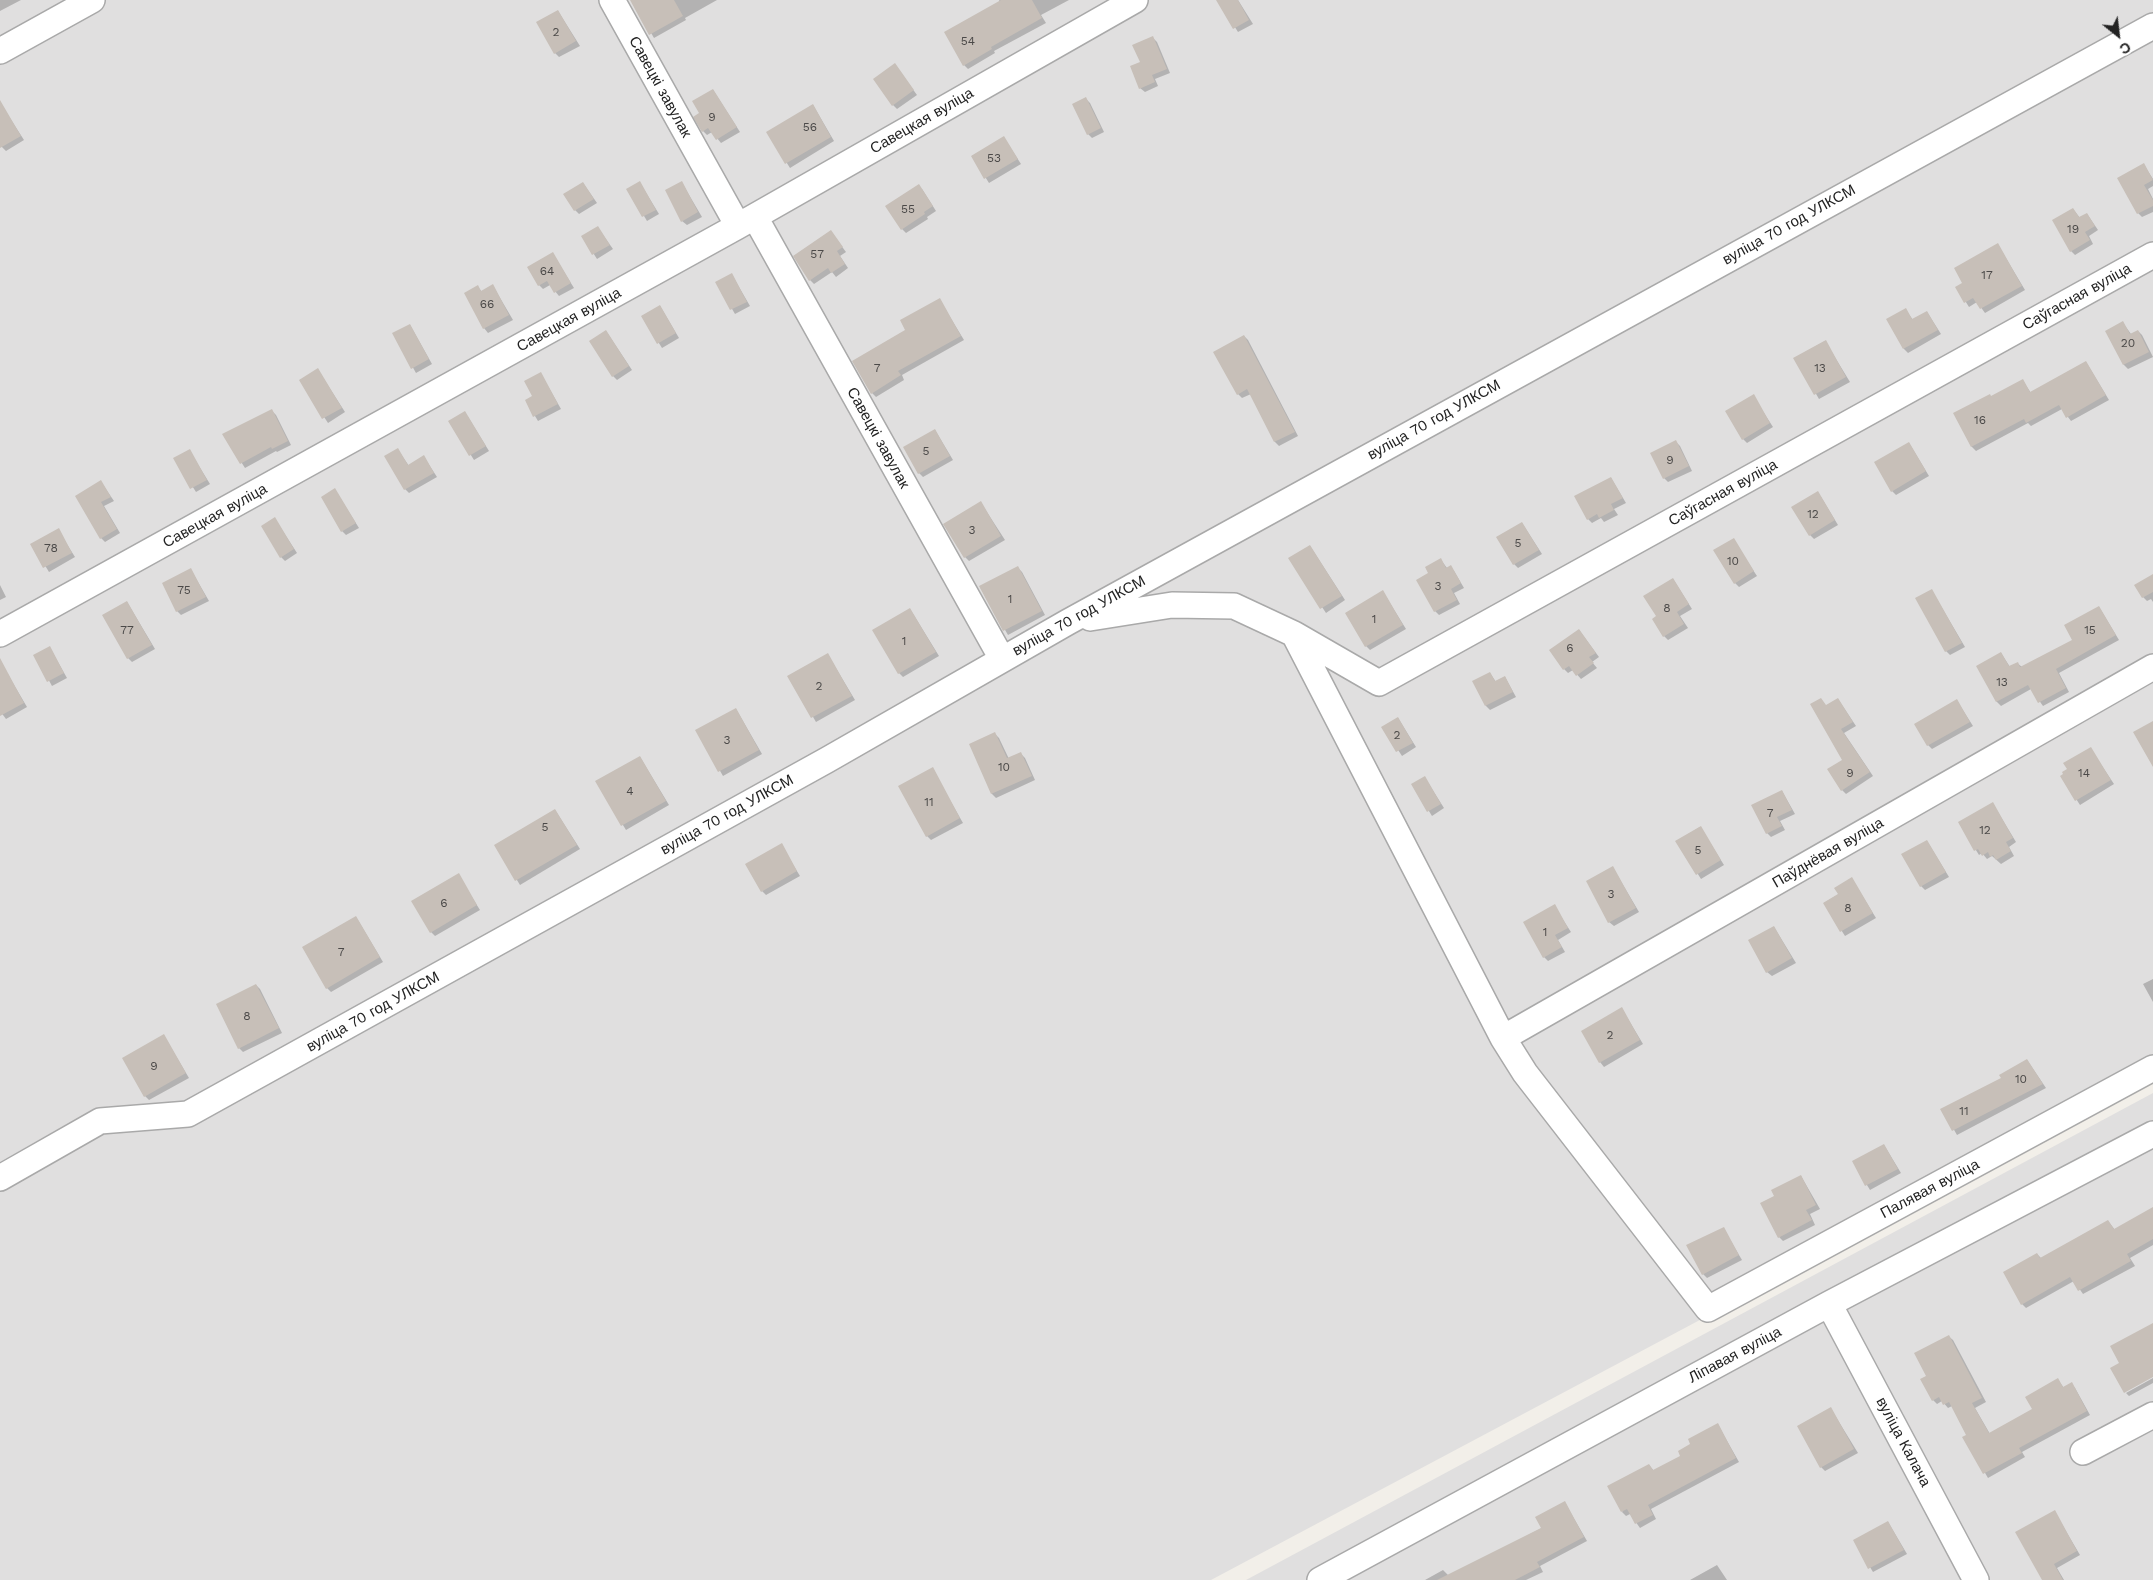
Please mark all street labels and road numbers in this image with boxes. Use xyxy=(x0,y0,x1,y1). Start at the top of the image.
street label: Савецкі завулак xyxy=(625,33,695,141)
street label: Савецкая вуліца xyxy=(867,84,977,158)
street label: вуліца 70 год УЛКСМ xyxy=(1719,181,1859,269)
street label: Саўгасная вуліца xyxy=(2019,260,2135,334)
street label: Савецкая вуліца xyxy=(514,284,624,356)
street label: вуліца 70 год УЛКСМ xyxy=(1364,376,1504,464)
street label: Савецкі завулак xyxy=(843,384,913,492)
street label: Саўгасная вуліца xyxy=(1665,456,1781,530)
street label: Савецкая вуліца xyxy=(160,480,270,552)
street label: вуліца 70 год УЛКСМ xyxy=(1009,572,1149,660)
street label: вуліца 70 год УЛКСМ xyxy=(657,771,797,859)
street label: Паўднёвая вуліца xyxy=(1769,814,1887,892)
street label: вуліца 70 год УЛКСМ xyxy=(303,968,443,1056)
street label: Палявая вуліца xyxy=(1878,1155,1982,1223)
street label: Ліпавая вуліца xyxy=(1685,1323,1785,1387)
street label: вуліца Калача xyxy=(1872,1394,1934,1490)

